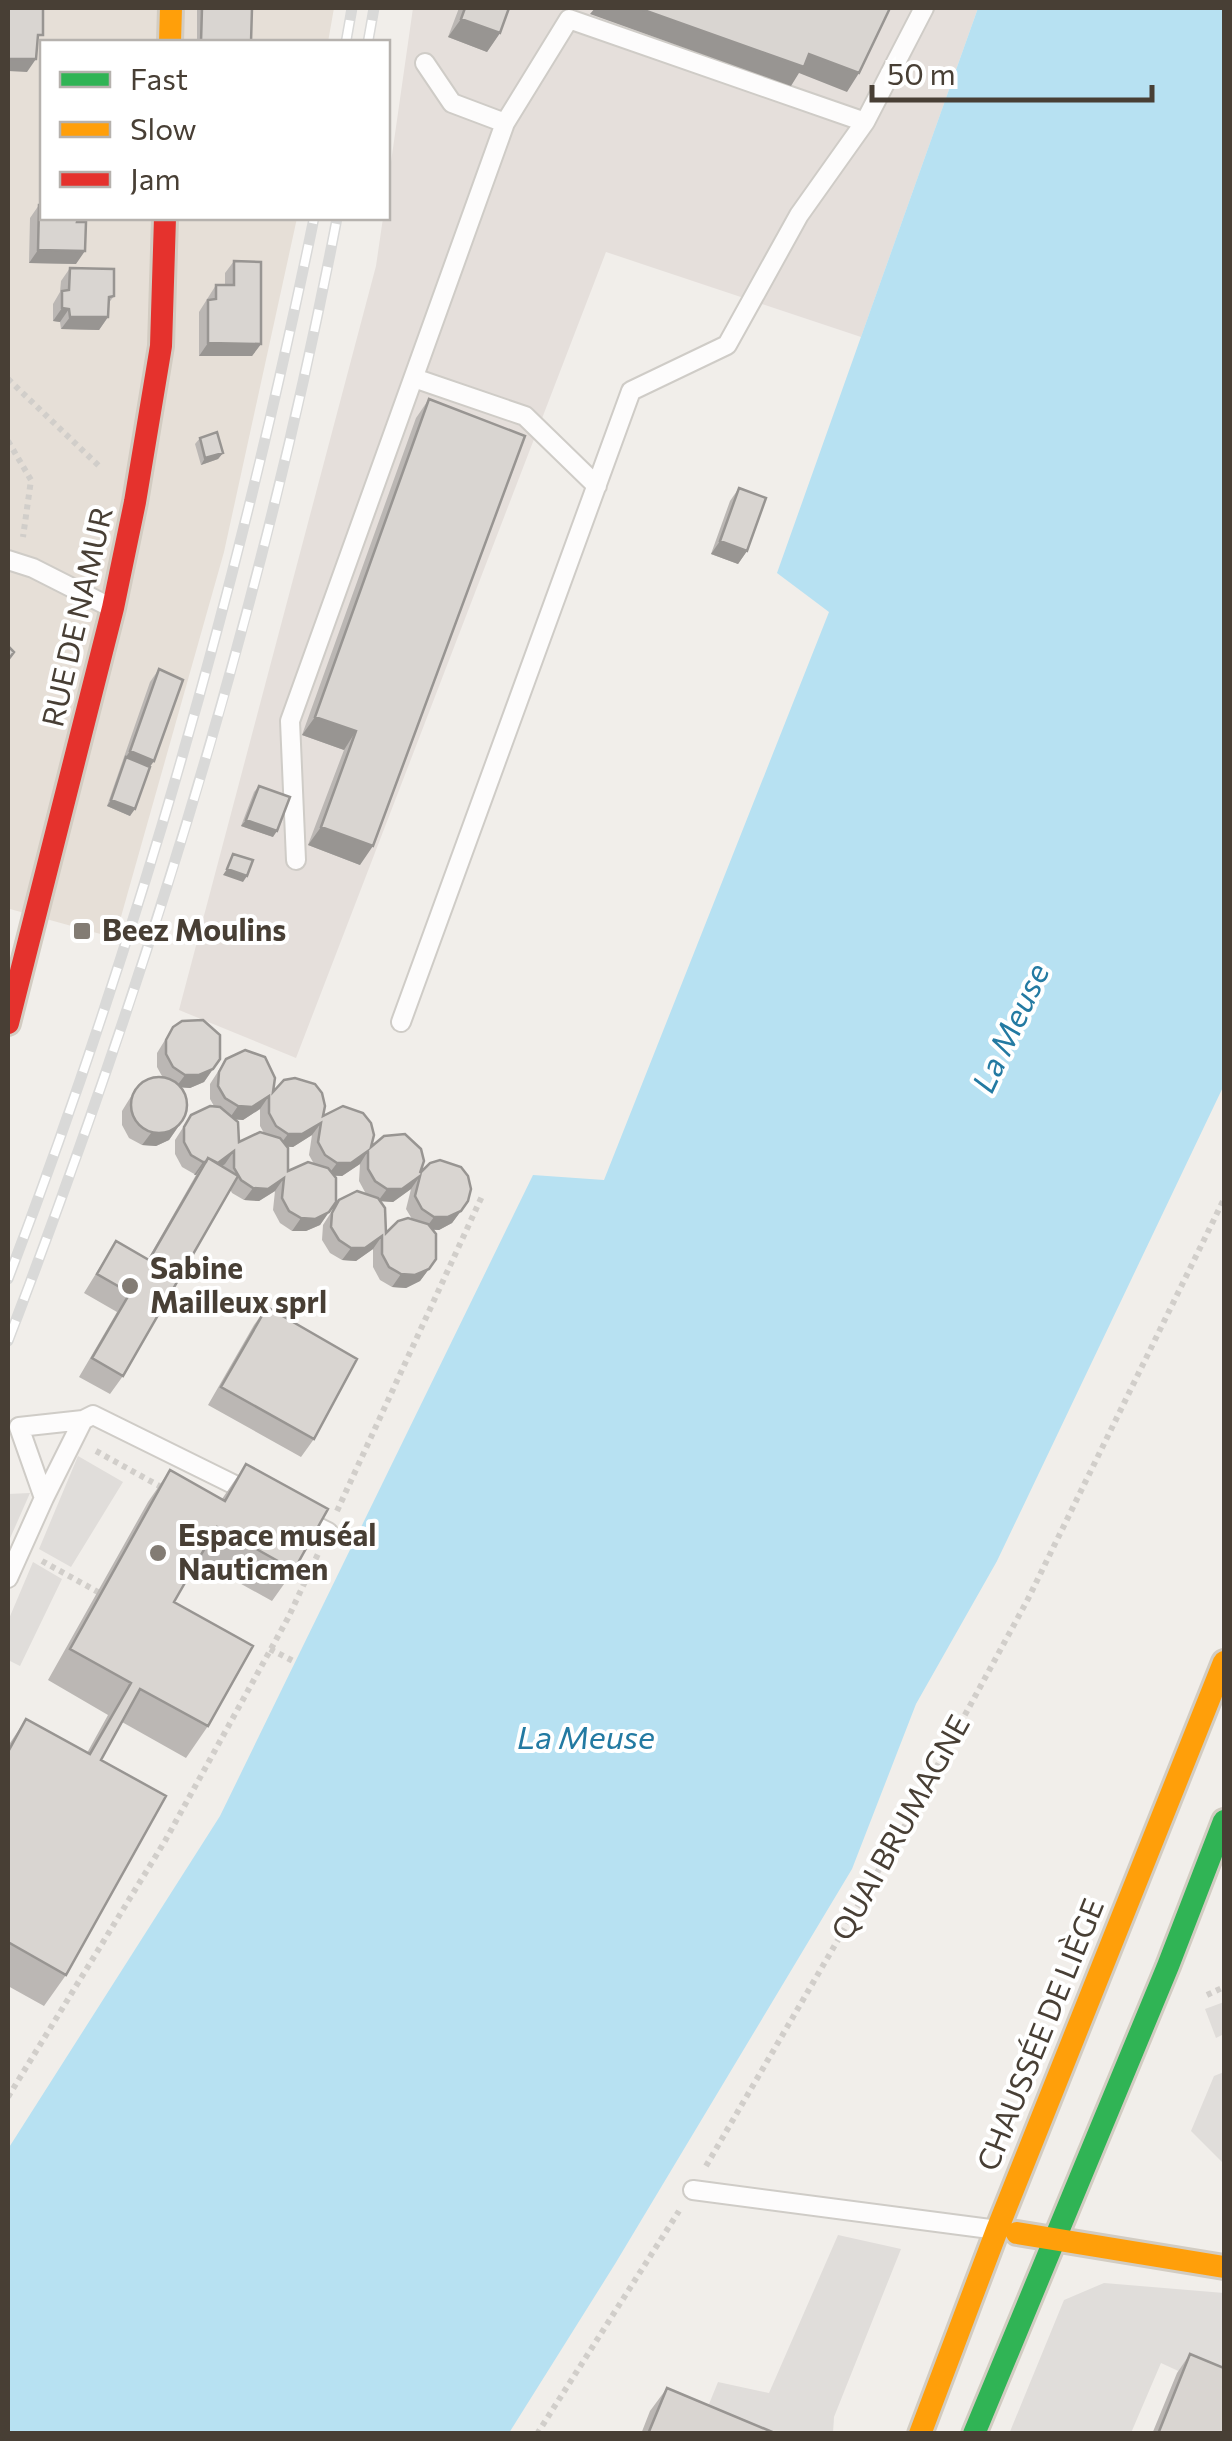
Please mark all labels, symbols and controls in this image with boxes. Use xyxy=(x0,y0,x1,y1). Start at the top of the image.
legend xyxy=(40,40,390,220)
scale bar xyxy=(872,40,1152,102)
text: 50 m xyxy=(887,54,956,91)
text: Fast xyxy=(130,59,188,96)
text: Slow xyxy=(130,109,197,146)
text: Jam xyxy=(130,159,181,196)
street label: RUE DE NAMUR xyxy=(32,503,119,730)
place label: Beez Moulins xyxy=(102,910,286,947)
marker: Beez Moulins xyxy=(71,920,93,942)
water label: La Meuse xyxy=(962,956,1057,1098)
place label: Sabine Mailleux sprl xyxy=(150,1248,327,1319)
marker: Sabine Mailleux sprl xyxy=(119,1275,141,1297)
place label: Espace muséal Nauticmen xyxy=(178,1515,376,1586)
marker: Espace muséal Nauticmen xyxy=(147,1542,169,1564)
street label: QUAI BRUMAGNE xyxy=(822,1708,976,1946)
water label: La Meuse xyxy=(517,1716,655,1756)
street label: CHAUSSÉE DE LIÈGE xyxy=(967,1893,1110,2175)

